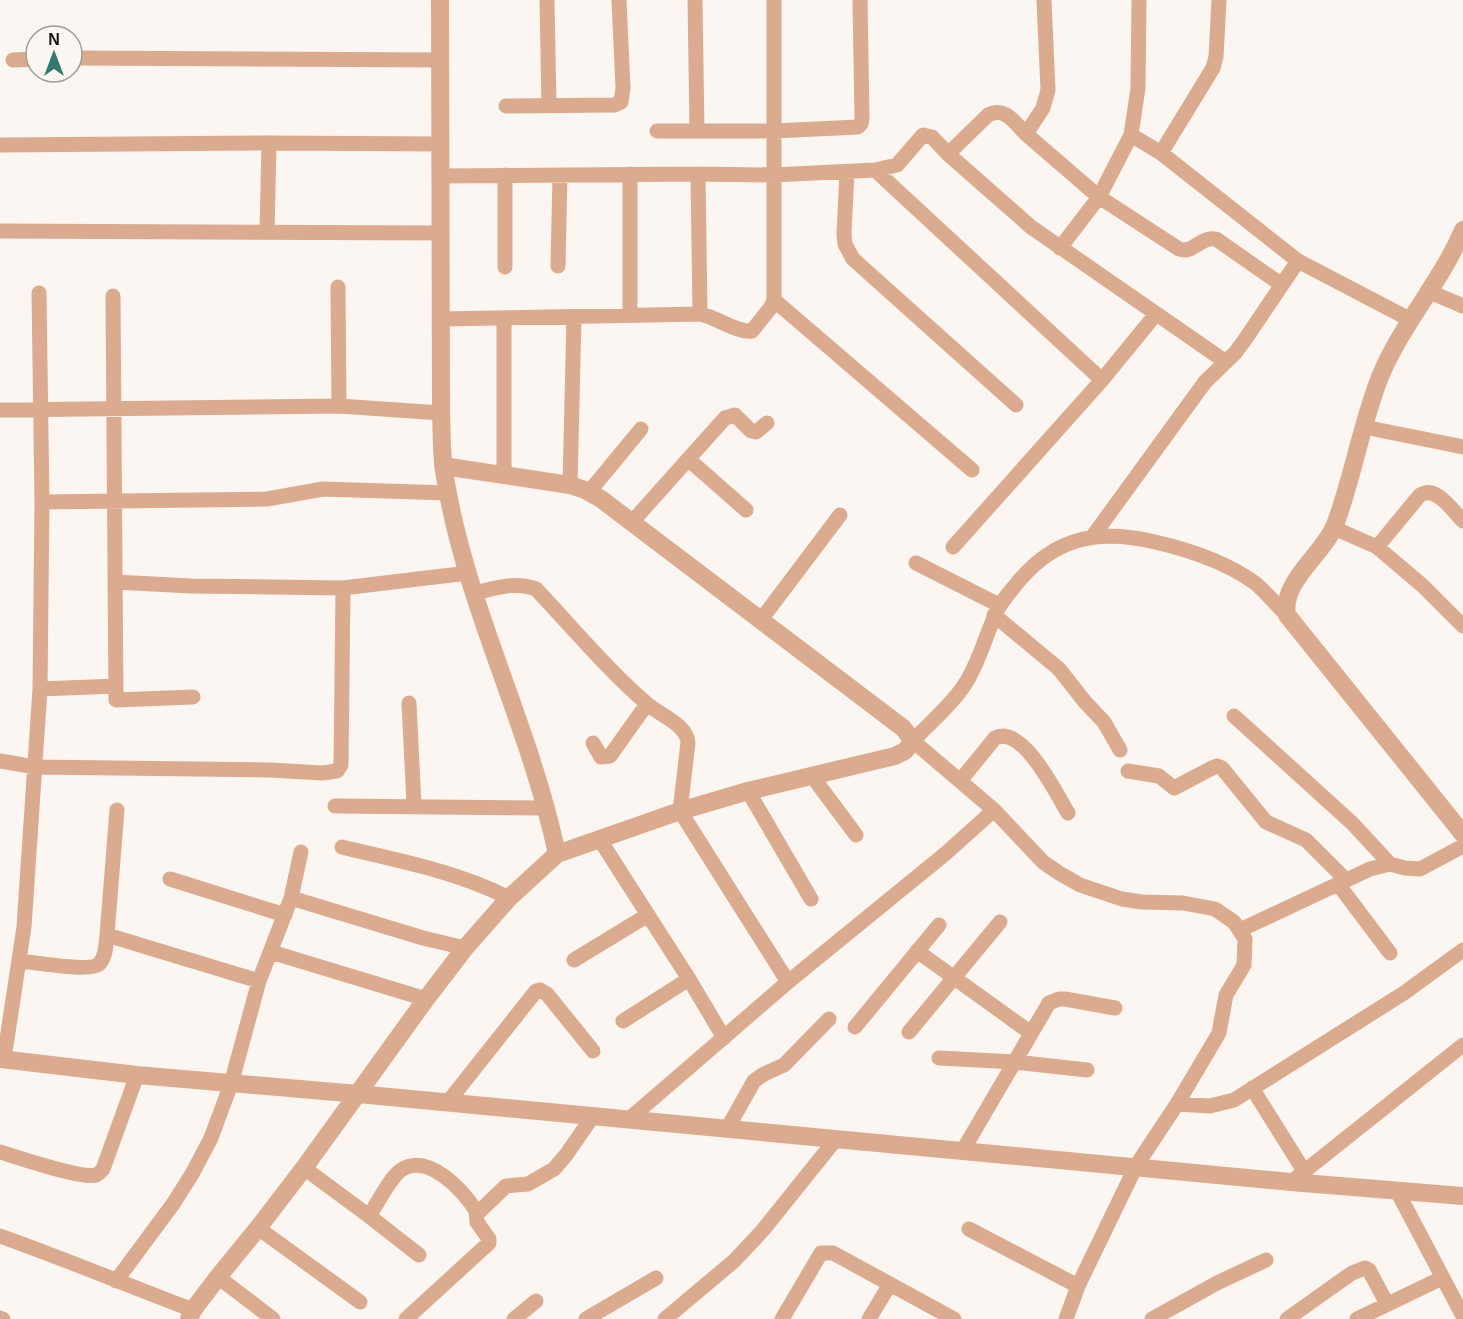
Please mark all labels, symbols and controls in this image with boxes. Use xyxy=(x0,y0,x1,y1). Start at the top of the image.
north arrow xyxy=(24,24,84,84)
text: N xyxy=(48,31,60,48)

